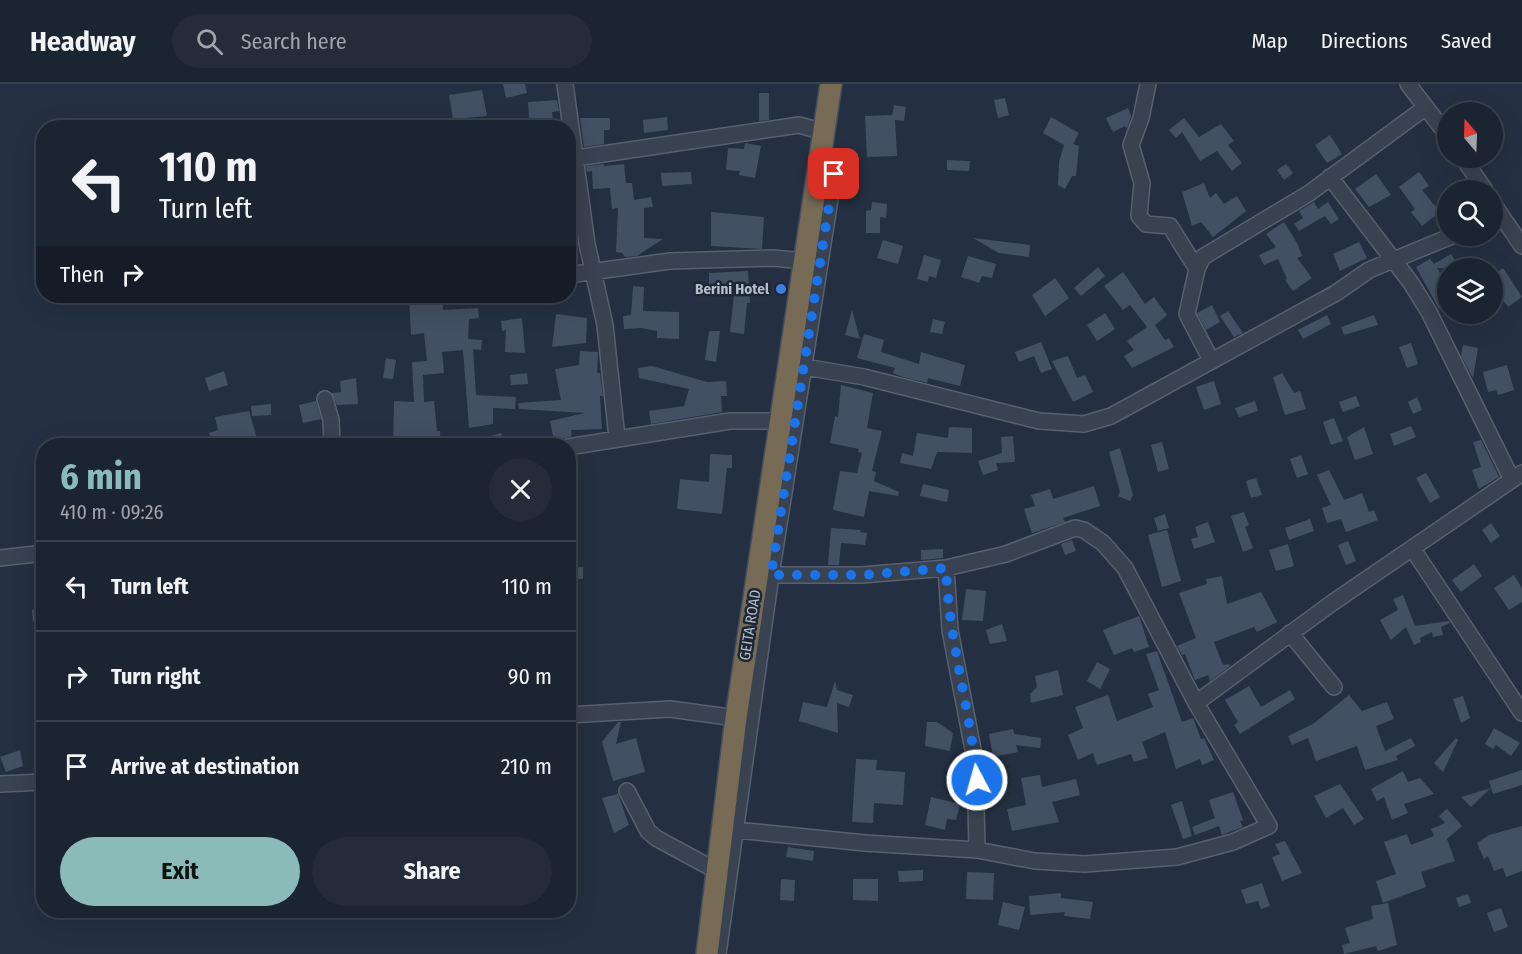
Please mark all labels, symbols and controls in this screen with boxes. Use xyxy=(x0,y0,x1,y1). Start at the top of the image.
search box xyxy=(172,14,592,68)
text: Headway xyxy=(30,25,136,58)
icon: search xyxy=(193,25,226,58)
text: Search here xyxy=(241,28,347,55)
text: Map xyxy=(1251,28,1288,54)
text: Directions xyxy=(1321,28,1408,54)
text: Saved xyxy=(1441,28,1492,54)
north arrow xyxy=(1437,102,1503,168)
map controls xyxy=(1437,102,1503,324)
text: 110 m xyxy=(159,142,258,192)
icon: left xyxy=(60,144,138,222)
pin xyxy=(808,148,859,199)
icon: arrive xyxy=(817,157,850,190)
button: search xyxy=(1437,180,1503,246)
text: Turn left xyxy=(159,193,252,225)
icon: right xyxy=(116,258,149,291)
button: layers xyxy=(1437,258,1503,324)
text: Then xyxy=(60,261,104,288)
place label: Berini Hotel xyxy=(695,280,770,298)
marker: Berini Hotel xyxy=(774,282,788,296)
text: 6 min xyxy=(60,455,142,499)
button: close xyxy=(489,458,552,521)
text: 410 m · 09:26 xyxy=(60,500,164,524)
icon: left xyxy=(60,570,93,603)
text: Turn left xyxy=(111,573,189,600)
text: 110 m xyxy=(502,573,552,600)
street label: GEITA ROAD xyxy=(736,588,764,662)
icon: right xyxy=(60,660,93,693)
text: Turn right xyxy=(111,663,200,690)
text: 90 m xyxy=(508,663,552,690)
position arrow xyxy=(945,748,1009,812)
icon: arrive xyxy=(60,750,93,783)
text: Arrive at destination xyxy=(111,753,299,780)
text: 210 m xyxy=(501,753,552,780)
button: Exit xyxy=(60,837,300,906)
button: Share xyxy=(312,837,552,906)

